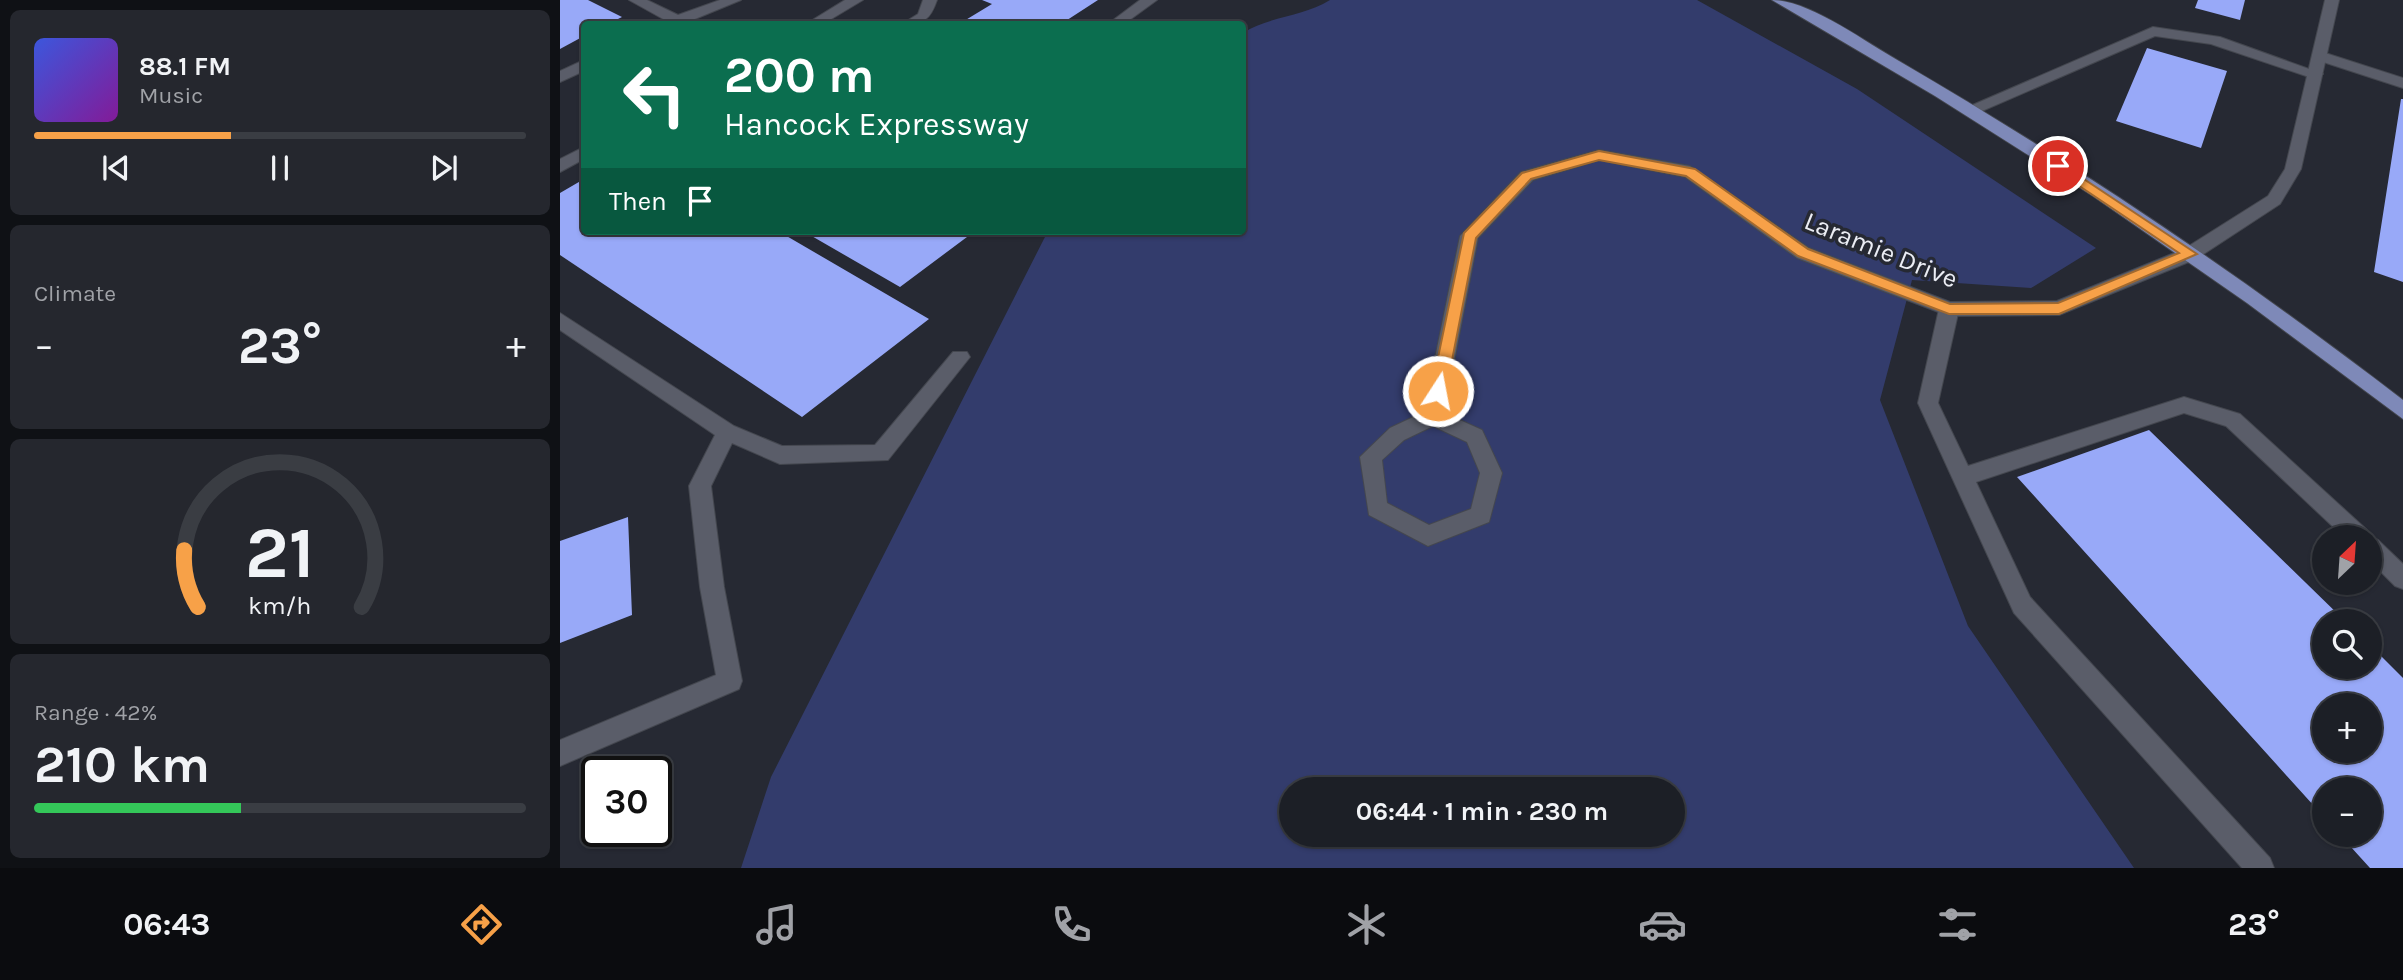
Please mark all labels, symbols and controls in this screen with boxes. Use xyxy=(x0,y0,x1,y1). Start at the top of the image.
text: 200 m xyxy=(724,47,875,104)
icon: left xyxy=(609,49,700,140)
text: 88.1 FM xyxy=(139,51,231,82)
text: Music xyxy=(139,82,203,109)
text: Hancock Expressway xyxy=(724,106,1029,143)
pin xyxy=(2028,136,2088,196)
icon: arrive xyxy=(2039,147,2077,185)
icon: previous xyxy=(97,149,135,187)
icon: pause xyxy=(261,149,299,187)
icon: next xyxy=(425,149,463,187)
icon: arrive xyxy=(681,182,719,220)
text: Then xyxy=(609,186,667,217)
street label: Laramie Drive xyxy=(1800,205,1962,295)
text: Climate xyxy=(34,280,116,307)
text: 23° xyxy=(238,315,322,376)
text: − xyxy=(34,323,54,368)
text: + xyxy=(506,323,526,368)
position arrow xyxy=(1401,354,1475,428)
text: 21 xyxy=(245,511,315,596)
north arrow xyxy=(2312,525,2382,595)
map controls xyxy=(2312,525,2382,847)
text: km/h xyxy=(248,591,312,620)
button: search xyxy=(2312,609,2382,679)
button: + xyxy=(2312,693,2382,763)
text: Range · 42% xyxy=(34,699,157,726)
text: 210 km xyxy=(34,734,210,795)
speed limit sign: 30 xyxy=(581,756,672,847)
button: − xyxy=(2312,777,2382,847)
text: 06:44 · 1 min · 230 m xyxy=(1356,796,1608,827)
icon: directions xyxy=(457,900,506,949)
icon: music xyxy=(752,900,801,949)
icon: phone xyxy=(1047,900,1096,949)
icon: climate xyxy=(1342,900,1391,949)
icon: car xyxy=(1638,900,1687,949)
icon: filters xyxy=(1933,900,1982,949)
text: 06:43 xyxy=(123,906,210,943)
text: 23° xyxy=(2228,906,2280,943)

